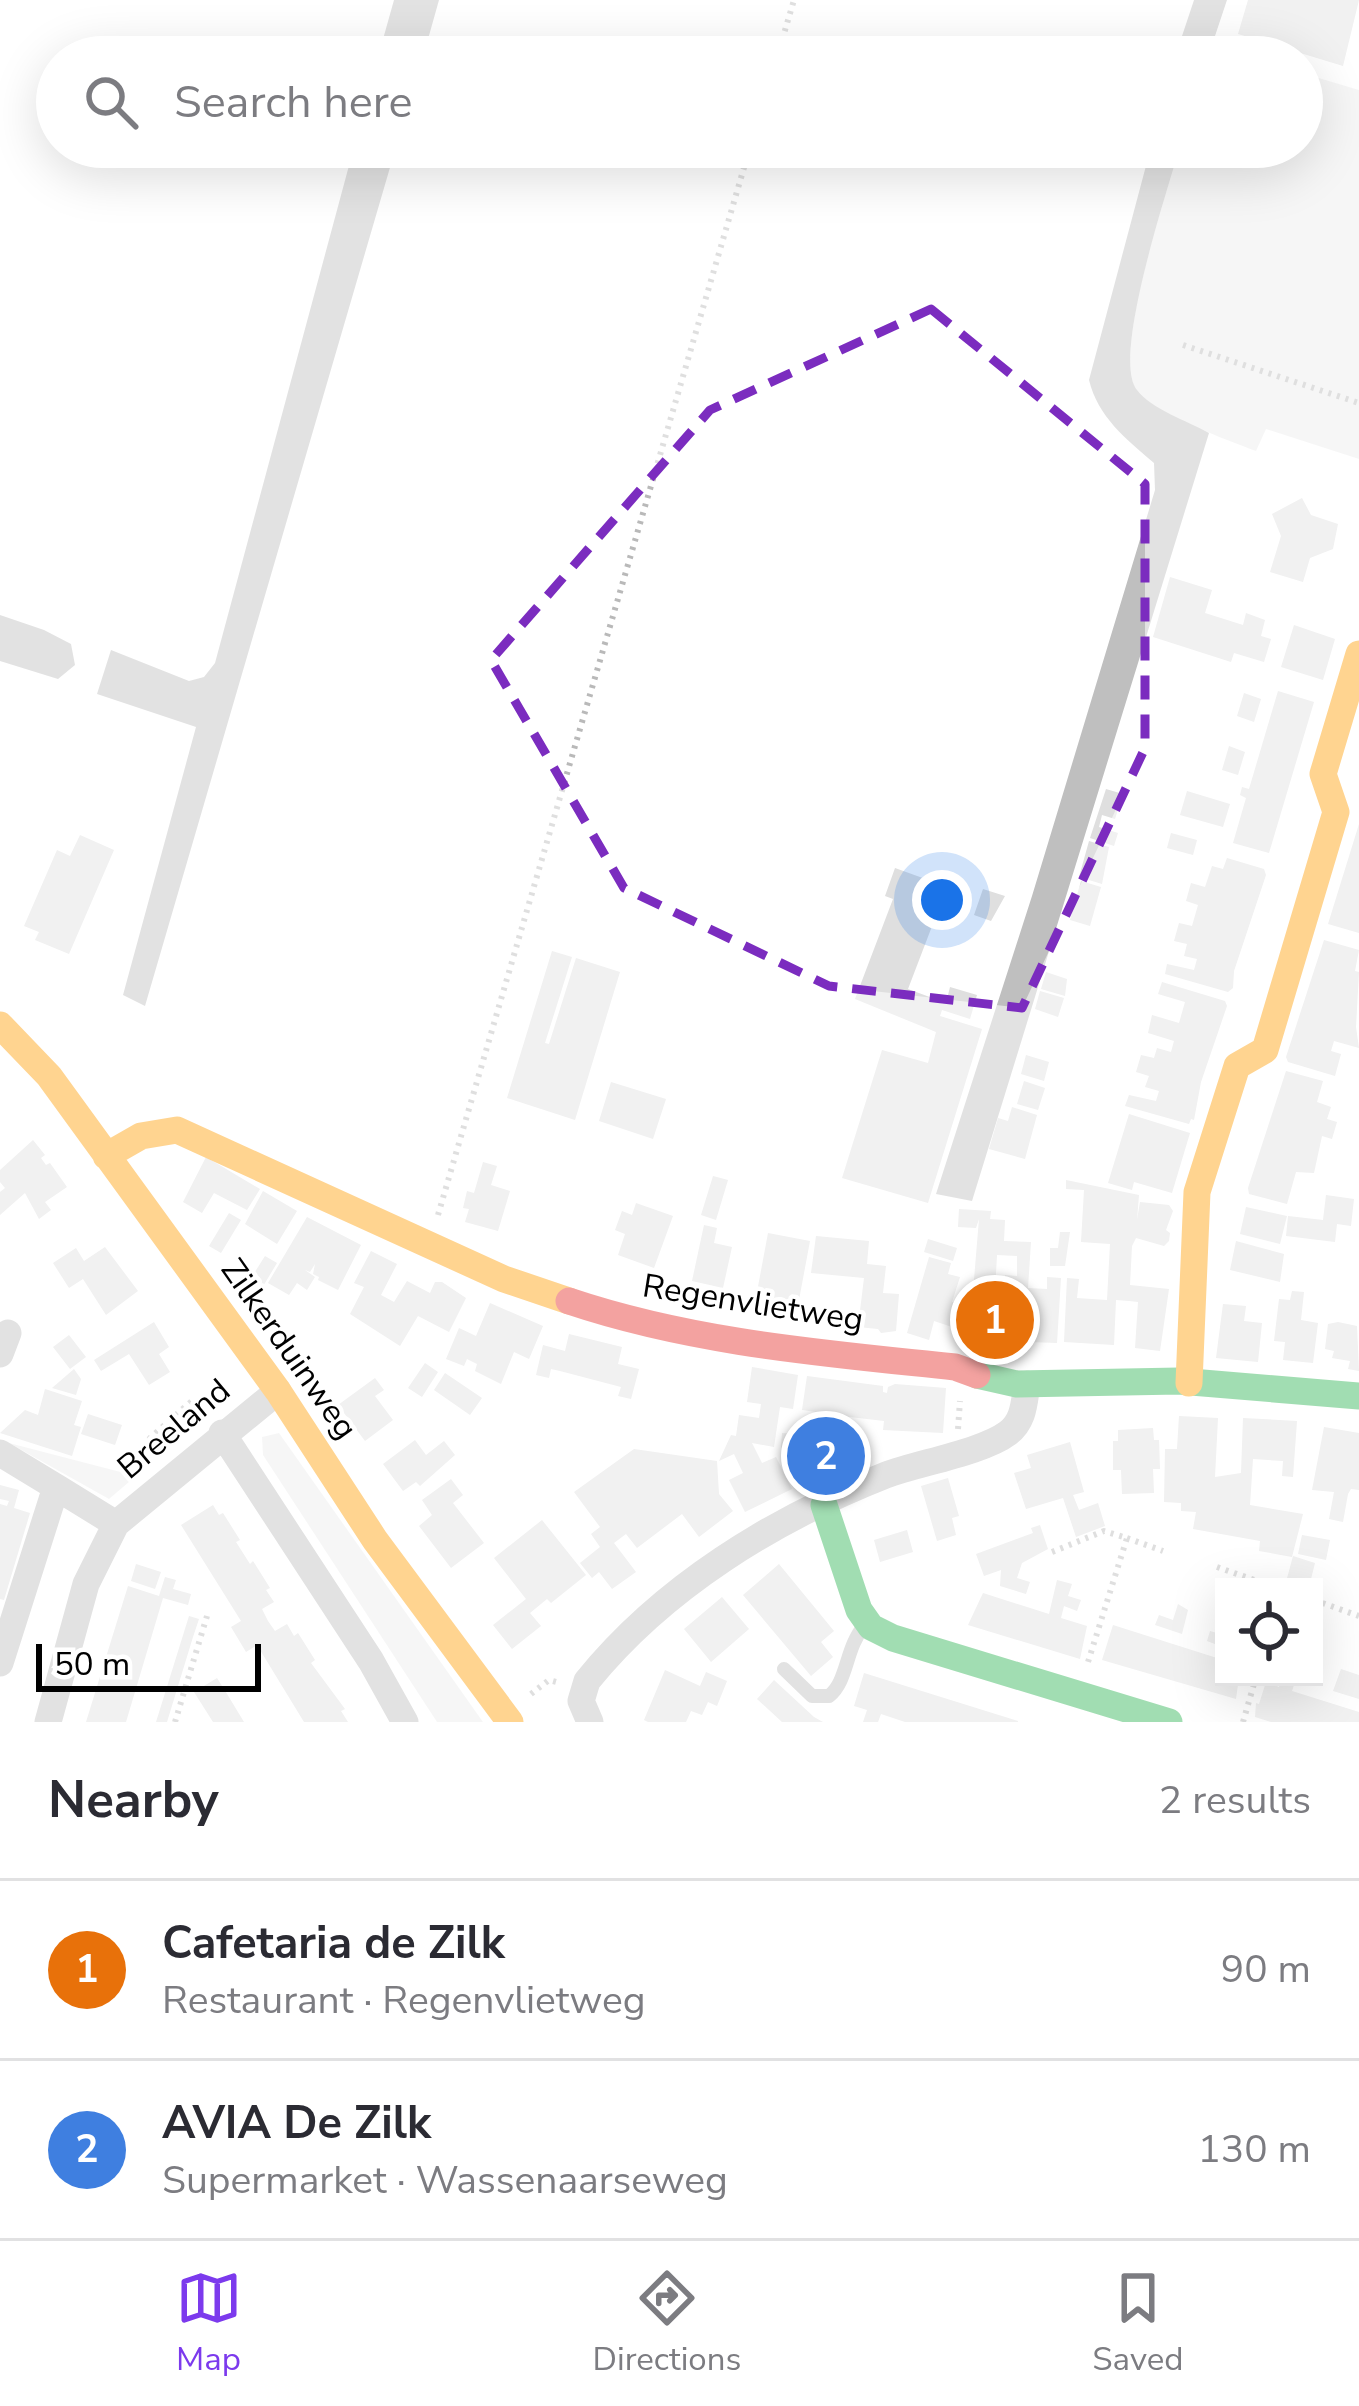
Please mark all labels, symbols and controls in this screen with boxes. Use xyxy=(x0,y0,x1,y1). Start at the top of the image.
search box xyxy=(36,36,1323,168)
icon: search xyxy=(78,69,144,135)
text: Search here xyxy=(174,72,413,133)
your location xyxy=(912,870,972,930)
street label: Zilkerduinweg xyxy=(210,1250,368,1448)
street label: Regenvlietweg xyxy=(639,1263,867,1343)
pin: 1 xyxy=(956,1275,1034,1365)
street label: Breeland xyxy=(108,1369,240,1489)
pin: 2 xyxy=(787,1411,865,1501)
map controls xyxy=(1215,1578,1323,1686)
button: locate xyxy=(1215,1578,1323,1686)
scale bar xyxy=(36,1638,261,1691)
text: 50 m xyxy=(54,1642,130,1687)
text: Nearby xyxy=(48,1765,219,1835)
text: 2 results xyxy=(1159,1774,1311,1827)
text: Cafetaria de Zilk xyxy=(162,1913,505,1974)
text: 1 xyxy=(75,1943,99,1996)
text: 90 m xyxy=(1221,1943,1311,1996)
text: Restaurant · Regenvlietweg xyxy=(162,1974,646,2027)
text: AVIA De Zilk xyxy=(162,2093,431,2154)
text: 2 xyxy=(75,2123,99,2176)
text: 130 m xyxy=(1197,2123,1311,2176)
text: Supermarket · Wassenaarseweg xyxy=(162,2154,728,2207)
tab: Map xyxy=(176,2265,242,2382)
tab: Directions xyxy=(593,2265,741,2382)
tab: Saved xyxy=(1092,2265,1183,2382)

